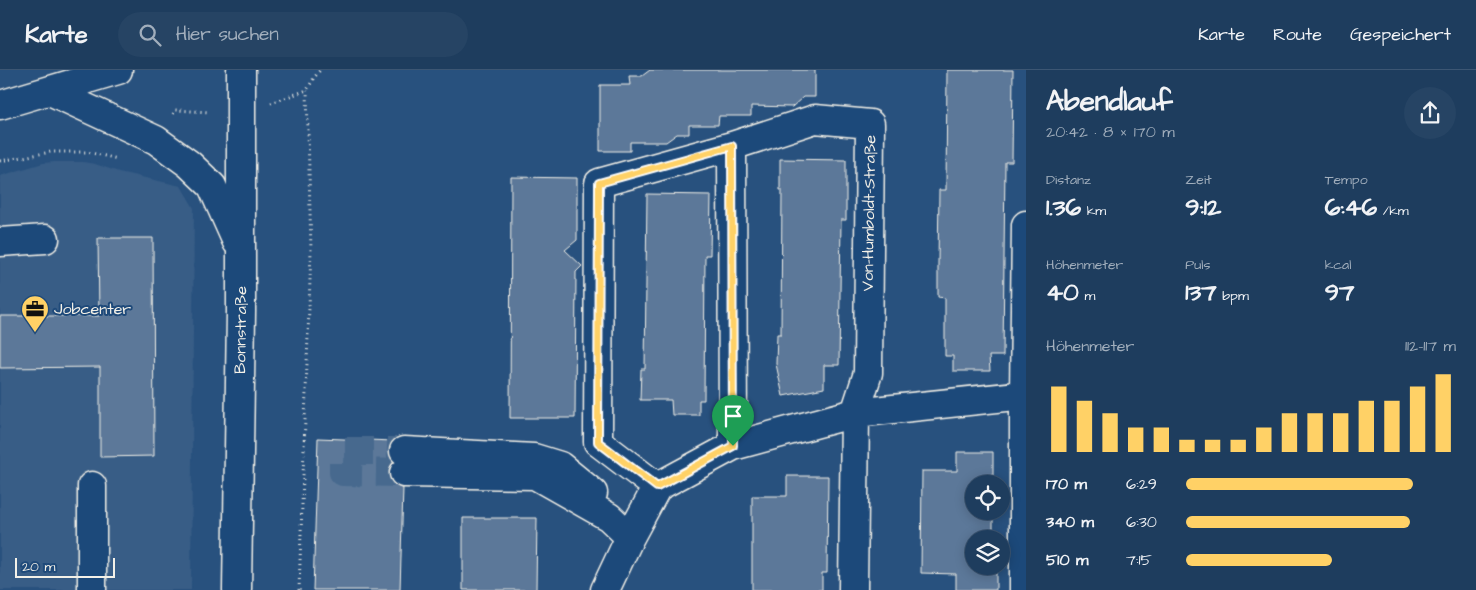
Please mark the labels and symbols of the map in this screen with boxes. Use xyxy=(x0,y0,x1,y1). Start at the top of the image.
street label: Von-Humboldt-Straße xyxy=(857,134,881,291)
street label: Bonnstraße xyxy=(229,286,252,374)
office icon: Jobcenter xyxy=(20,294,50,333)
place label: Jobcenter xyxy=(54,298,131,320)
pin xyxy=(712,395,754,446)
scale bar xyxy=(15,555,115,578)

